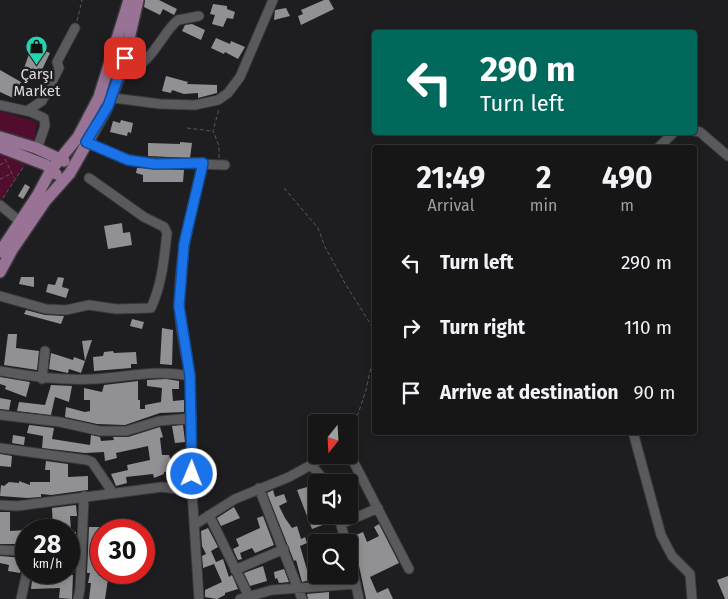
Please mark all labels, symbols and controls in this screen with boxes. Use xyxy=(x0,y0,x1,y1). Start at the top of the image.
shop icon: Çarşı Market xyxy=(25,34,49,65)
pin xyxy=(104,37,146,79)
icon: arrive xyxy=(111,44,139,72)
text: 290 m xyxy=(480,48,576,90)
icon: left xyxy=(397,50,462,115)
place label: Çarşı Market xyxy=(14,65,61,100)
text: Turn left xyxy=(480,90,564,117)
text: 21:49 xyxy=(416,160,485,196)
text: 2 xyxy=(536,160,551,196)
text: 490 xyxy=(602,160,653,196)
text: Arrival xyxy=(427,196,474,215)
text: min xyxy=(530,196,557,215)
text: m xyxy=(620,196,634,215)
icon: left xyxy=(397,249,425,277)
text: Turn left xyxy=(440,251,514,274)
text: 290 m xyxy=(621,251,672,274)
icon: right xyxy=(397,314,425,342)
text: Turn right xyxy=(440,316,525,339)
text: 110 m xyxy=(624,316,672,339)
icon: arrive xyxy=(397,379,425,407)
text: Arrive at destination xyxy=(440,381,619,404)
text: 90 m xyxy=(634,381,675,404)
north arrow xyxy=(308,414,358,464)
map controls xyxy=(308,414,358,584)
position arrow xyxy=(165,447,217,499)
button: sound xyxy=(308,474,358,524)
speed limit sign: 30 xyxy=(90,519,155,584)
text: 28 xyxy=(34,530,61,560)
button: search xyxy=(308,534,358,584)
text: km/h xyxy=(33,557,62,571)

